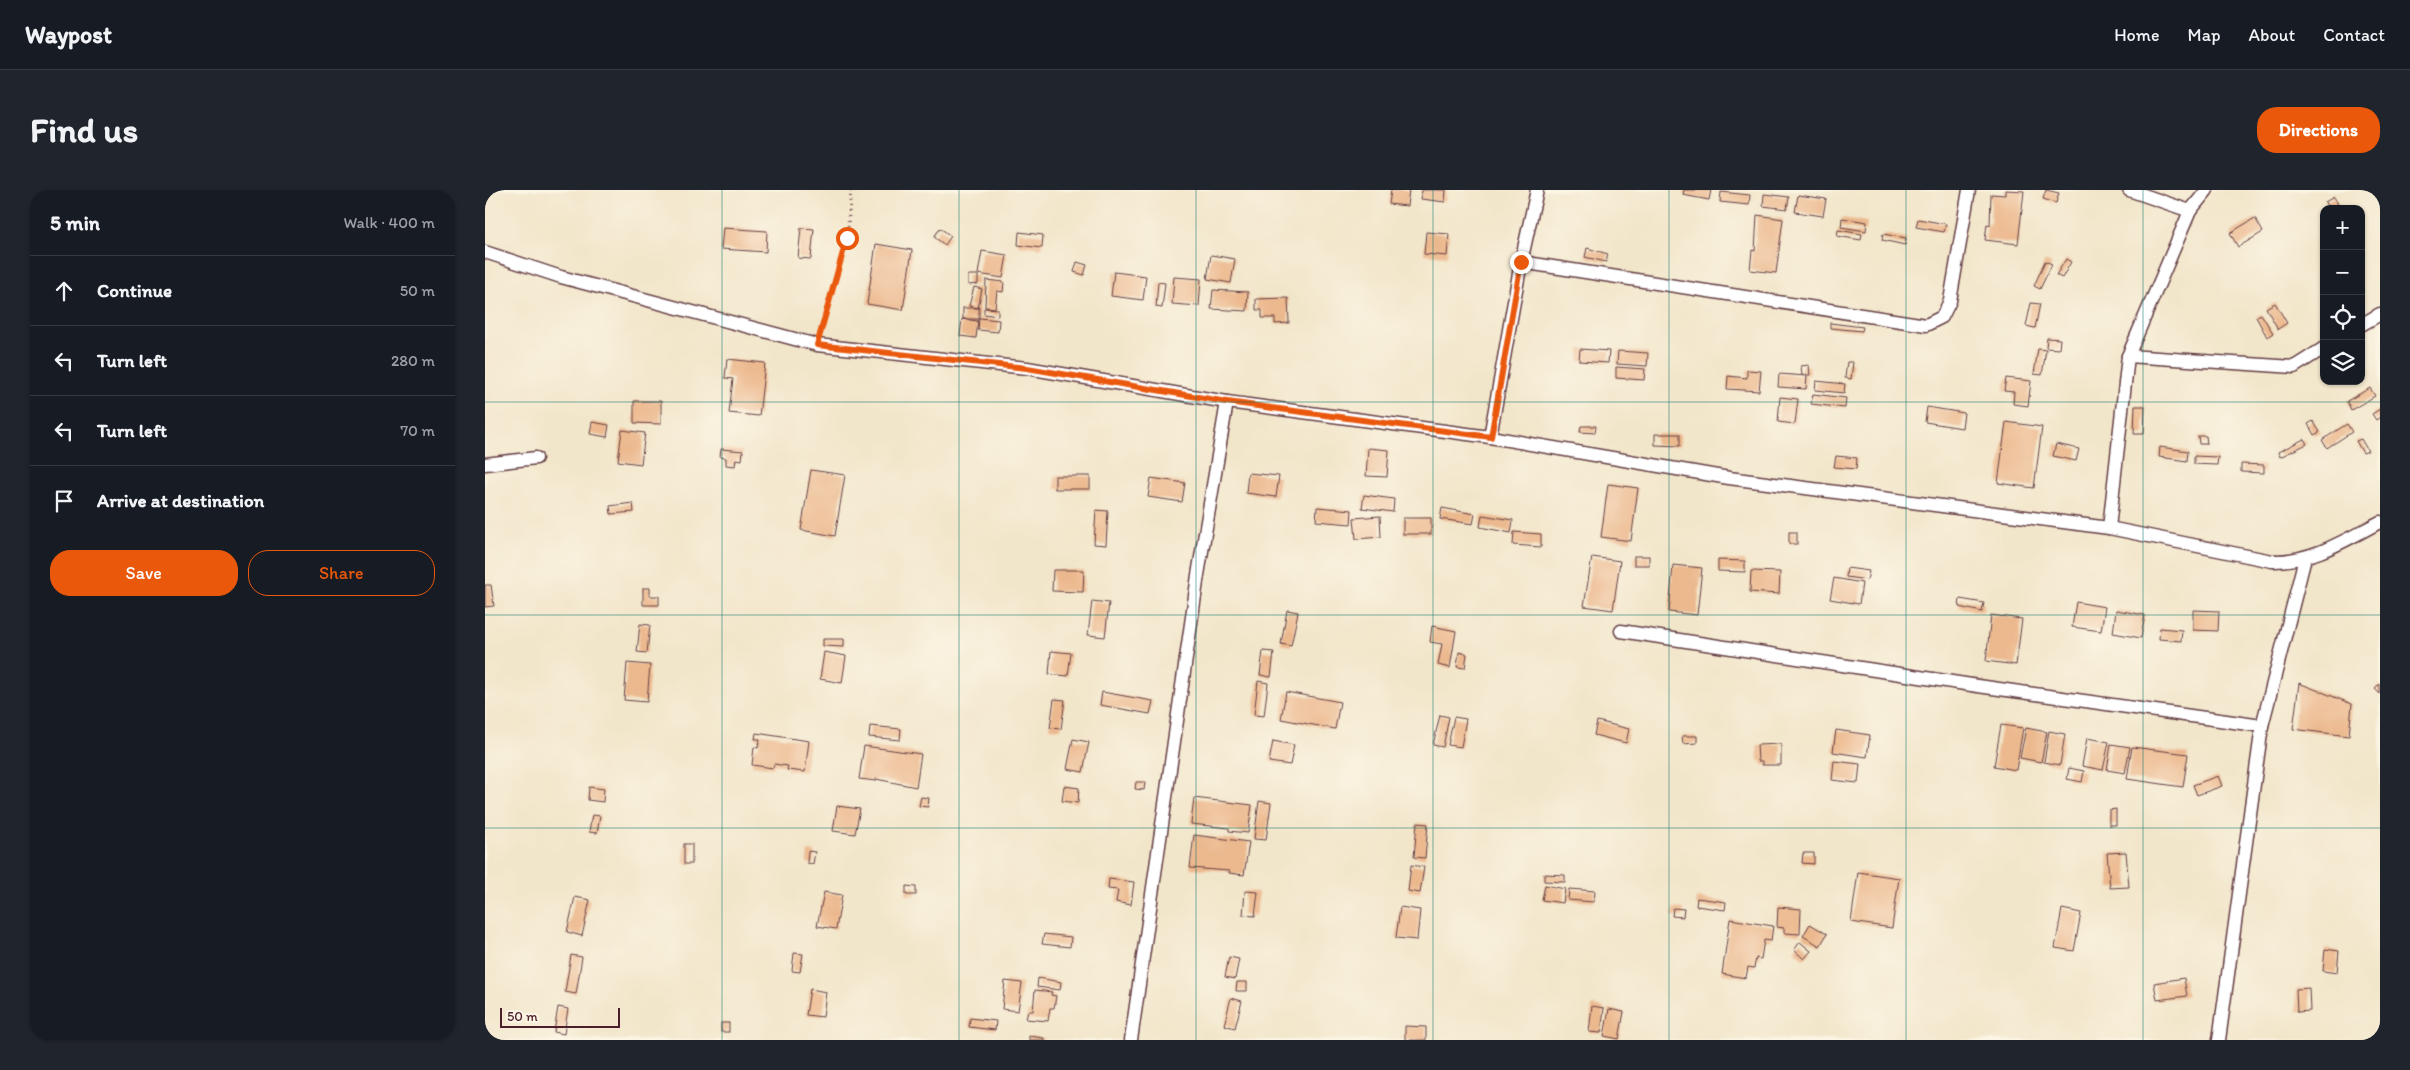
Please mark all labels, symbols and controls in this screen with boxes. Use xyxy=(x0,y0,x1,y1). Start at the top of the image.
text: Waypost xyxy=(25,20,112,49)
text: Home xyxy=(2114,24,2160,46)
text: Map xyxy=(2188,24,2221,46)
text: About xyxy=(2249,24,2295,46)
text: Contact xyxy=(2323,24,2385,46)
button: Directions xyxy=(2257,107,2380,153)
text: Find us xyxy=(30,109,138,151)
map controls xyxy=(2320,205,2365,385)
button: + xyxy=(2320,205,2365,250)
text: 5 min xyxy=(50,210,100,235)
text: Walk · 400 m xyxy=(343,213,435,232)
route start xyxy=(836,227,859,250)
button: − xyxy=(2320,250,2365,295)
route end xyxy=(1510,251,1533,274)
icon: ahead xyxy=(50,277,78,305)
text: Continue xyxy=(97,279,172,302)
text: 50 m xyxy=(400,281,435,300)
button: locate xyxy=(2320,295,2365,340)
button: layers xyxy=(2320,340,2365,385)
icon: left xyxy=(50,347,78,375)
text: Turn left xyxy=(97,349,167,372)
text: 280 m xyxy=(391,351,435,370)
icon: left xyxy=(50,417,78,445)
text: Turn left xyxy=(97,419,167,442)
text: 70 m xyxy=(400,421,435,440)
icon: arrive xyxy=(50,487,78,515)
text: Arrive at destination xyxy=(97,489,264,512)
button: Save xyxy=(50,550,238,596)
button: Share xyxy=(248,550,435,596)
scale bar xyxy=(500,1005,620,1028)
text: 50 m xyxy=(507,1008,538,1025)

